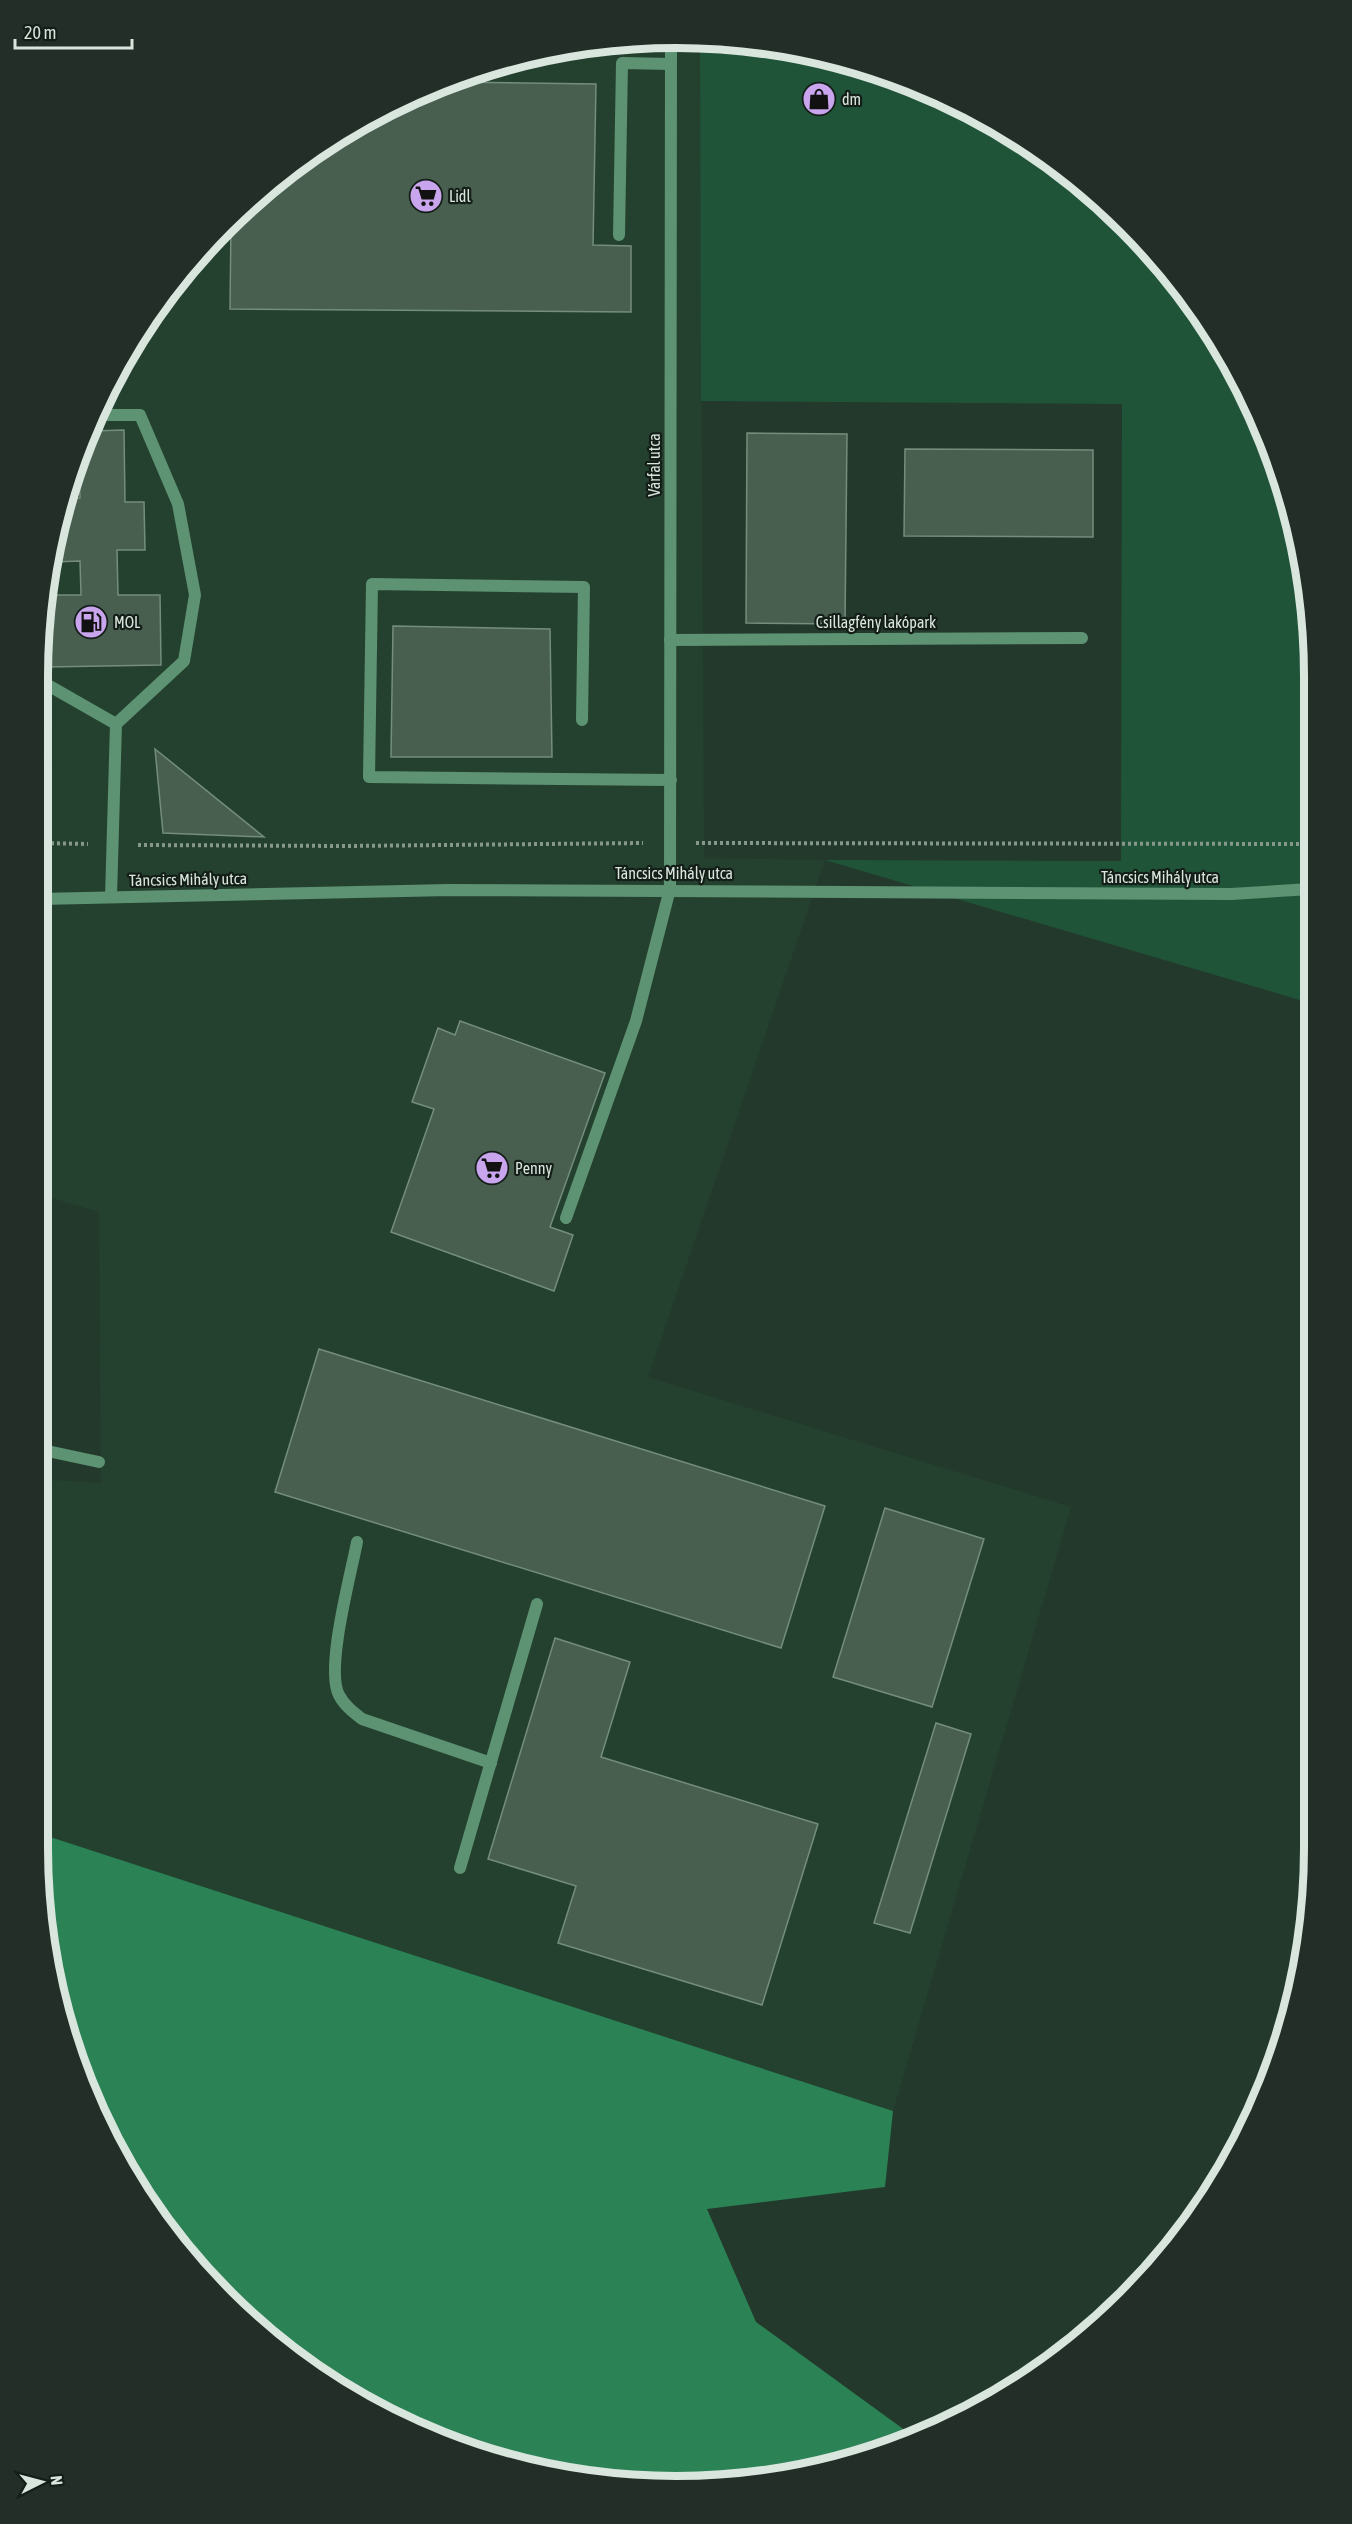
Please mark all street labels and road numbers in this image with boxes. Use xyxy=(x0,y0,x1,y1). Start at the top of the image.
street label: Várfal utca xyxy=(645,433,663,497)
street label: Csillagfény lakópark xyxy=(816,613,936,632)
street label: Táncsics Mihály utca xyxy=(615,864,733,883)
street label: Táncsics Mihály utca xyxy=(1101,868,1219,887)
street label: Táncsics Mihály utca xyxy=(129,869,247,890)

